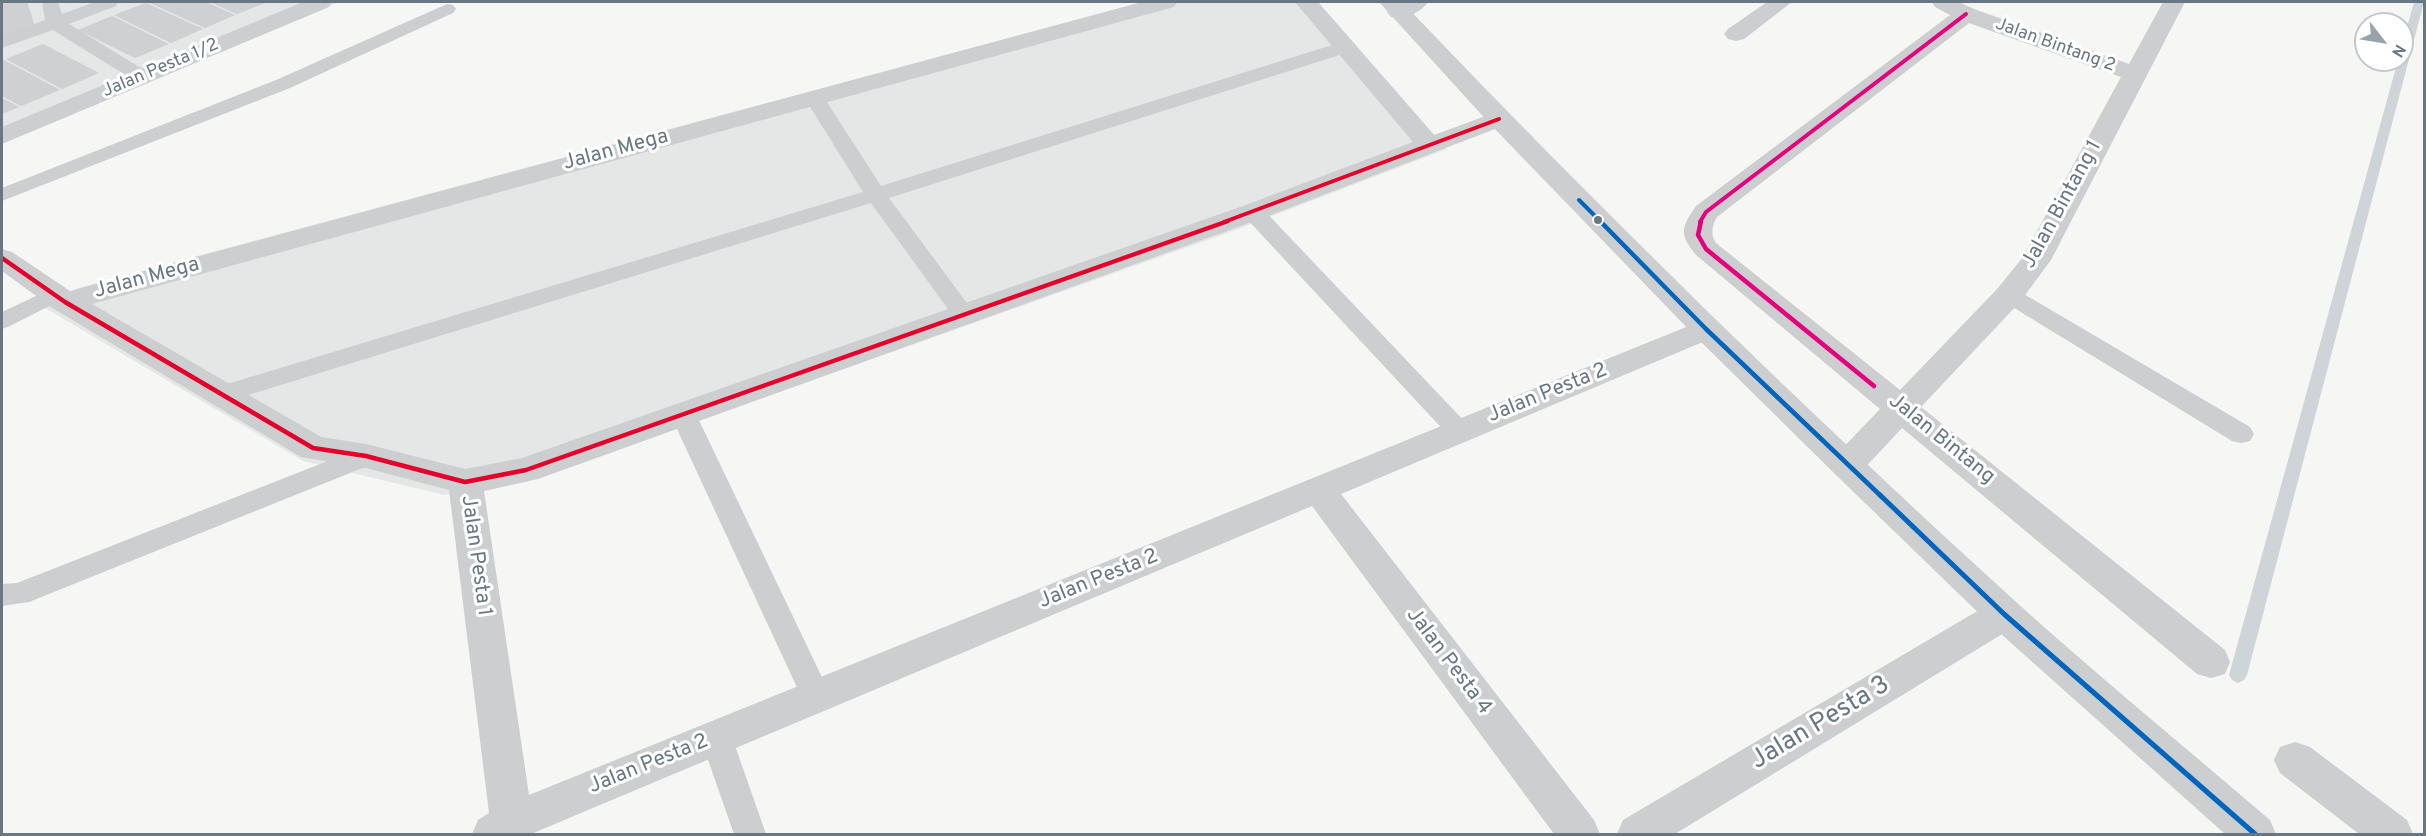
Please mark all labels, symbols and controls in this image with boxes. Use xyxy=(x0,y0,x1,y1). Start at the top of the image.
north arrow xyxy=(2354,12,2414,72)
street label: Jalan Bintang 2 xyxy=(1992,14,2118,78)
street label: Jalan Pesta 1/2 xyxy=(100,35,222,103)
text: N xyxy=(2386,40,2409,60)
street label: Jalan Mega xyxy=(561,125,671,177)
street label: Jalan Bintang 1 xyxy=(2017,137,2109,273)
unlabelled marker xyxy=(1592,214,1604,226)
street label: Jalan Mega xyxy=(92,253,202,305)
street label: Jalan Pesta 2 xyxy=(1485,359,1611,429)
street label: Jalan Bintang xyxy=(1883,389,1999,491)
street label: Jalan Pesta 1 xyxy=(454,494,496,618)
street label: Jalan Pesta 2 xyxy=(1036,545,1162,615)
street label: Jalan Pesta 4 xyxy=(1400,604,1496,720)
street label: Jalan Pesta 3 xyxy=(1746,670,1896,778)
street label: Jalan Pesta 2 xyxy=(586,730,712,800)

